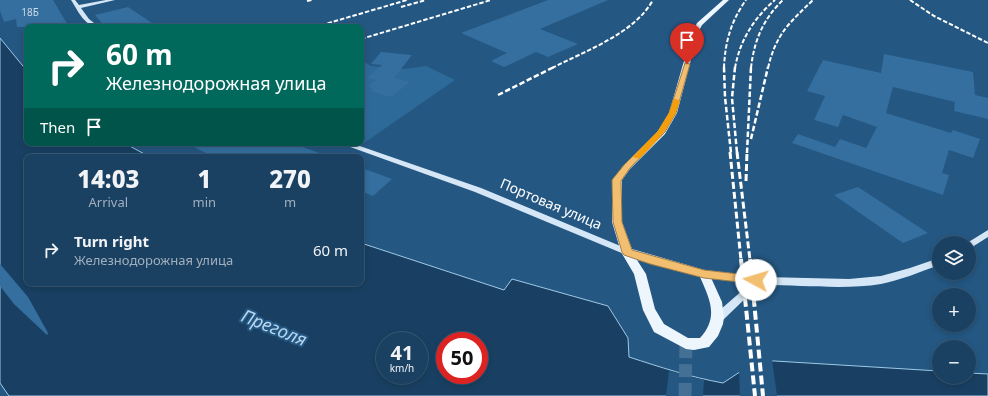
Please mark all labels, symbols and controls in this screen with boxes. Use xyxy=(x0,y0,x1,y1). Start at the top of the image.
house number: 18Б xyxy=(21,5,39,19)
pin xyxy=(670,23,704,64)
icon: arrive xyxy=(676,29,698,51)
text: 60 m xyxy=(106,35,173,73)
icon: right xyxy=(40,40,92,92)
text: Железнодорожная улица xyxy=(106,71,326,95)
icon: arrive xyxy=(83,116,105,138)
text: Then xyxy=(40,117,75,137)
text: 14:03 xyxy=(77,162,139,195)
text: 1 xyxy=(197,162,211,195)
text: 270 xyxy=(269,162,311,195)
street label: Портовая улица xyxy=(497,174,605,234)
text: Arrival xyxy=(88,193,128,211)
text: min xyxy=(193,193,216,211)
text: m xyxy=(284,193,296,211)
text: Turn right xyxy=(74,231,149,251)
map controls xyxy=(932,236,976,384)
button: layers xyxy=(932,236,976,280)
icon: right xyxy=(40,239,62,261)
text: 60 m xyxy=(313,240,348,260)
text: Железнодорожная улица xyxy=(74,251,233,269)
position arrow xyxy=(735,259,777,301)
button: + xyxy=(932,288,976,332)
water label: Преголя xyxy=(238,303,311,351)
speed limit sign: 50 xyxy=(436,332,488,384)
text: 41 xyxy=(391,339,413,366)
button: − xyxy=(932,340,976,384)
text: km/h xyxy=(390,361,414,375)

